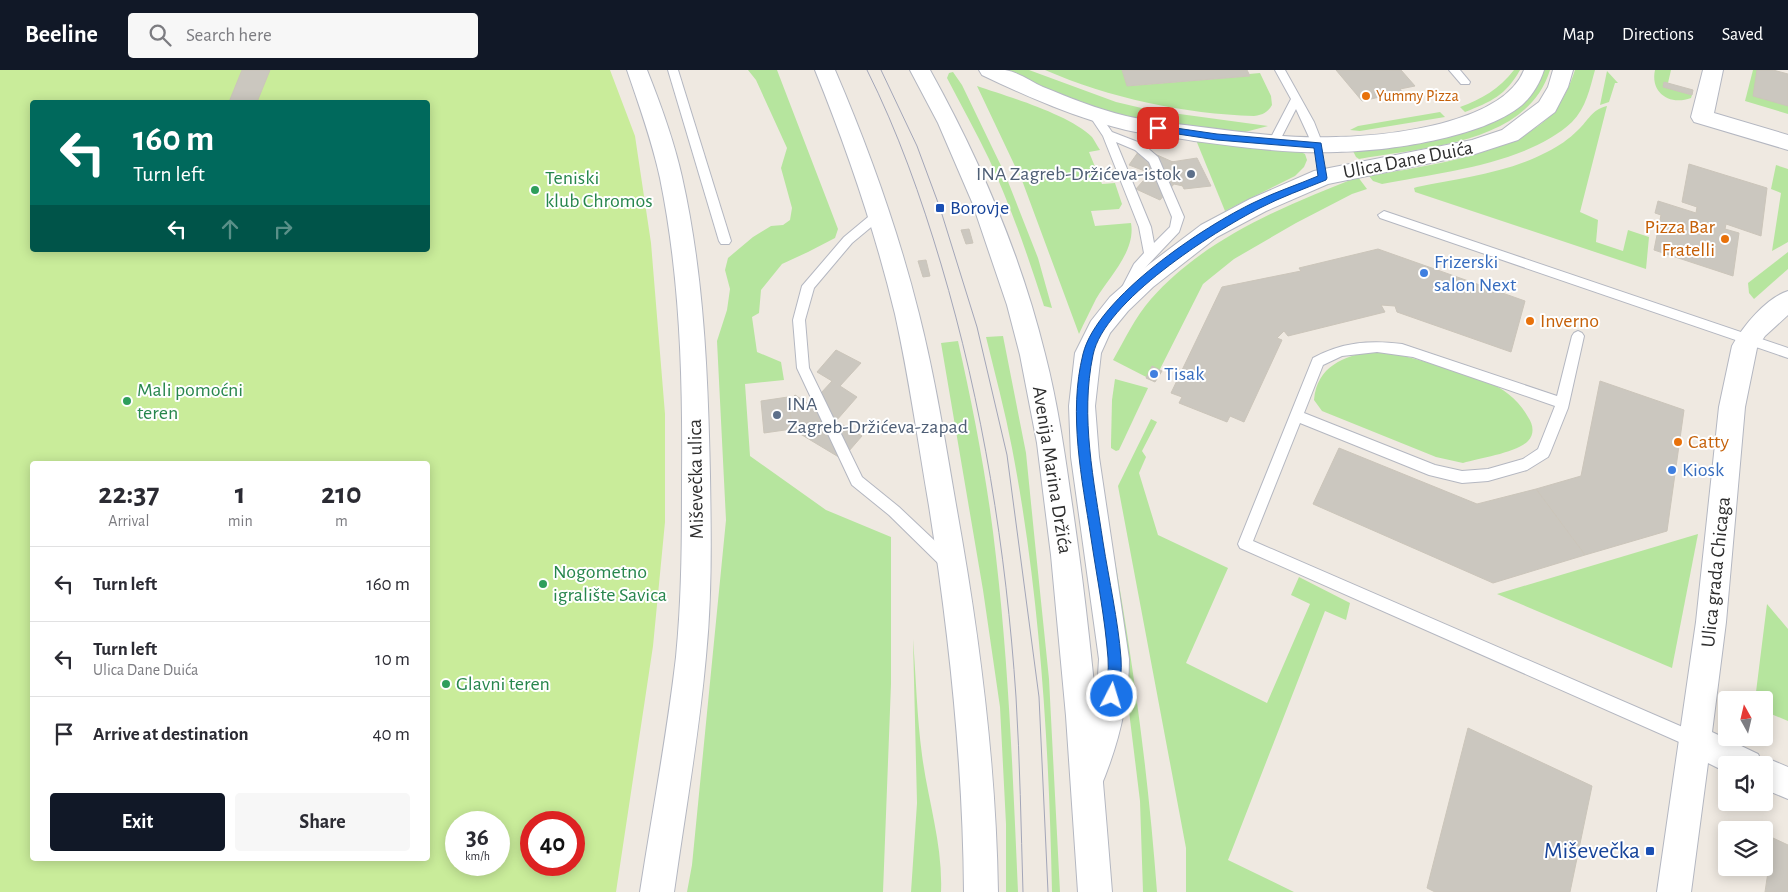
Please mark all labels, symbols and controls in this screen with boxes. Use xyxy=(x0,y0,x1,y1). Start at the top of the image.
search box xyxy=(128,13,478,58)
icon: search xyxy=(146,21,174,49)
text: Beeline xyxy=(25,23,98,47)
text: Search here xyxy=(186,26,272,45)
text: Map xyxy=(1563,26,1594,44)
text: Directions xyxy=(1622,26,1694,44)
text: Saved xyxy=(1722,26,1763,44)
place label: Yummy Pizza xyxy=(1376,88,1459,105)
marker: Yummy Pizza xyxy=(1360,90,1372,102)
pin xyxy=(1137,107,1179,149)
icon: arrive xyxy=(1144,114,1172,142)
icon: left xyxy=(50,120,115,185)
text: 160 m xyxy=(133,122,214,157)
street label: Ulica Dane Duića xyxy=(1341,138,1475,182)
text: Turn left xyxy=(133,163,205,185)
place label: INA Zagreb-Držićeva-istok xyxy=(976,164,1181,184)
place label: Teniski klub Chromos xyxy=(545,168,653,211)
marker: INA Zagreb-Držićeva-istok xyxy=(1185,168,1197,180)
marker: Teniski klub Chromos xyxy=(529,184,541,196)
place label: Borovje xyxy=(950,198,1009,218)
marker: Borovje xyxy=(934,202,946,214)
icon: left xyxy=(163,215,191,243)
icon: ahead xyxy=(216,215,244,243)
icon: right xyxy=(269,215,297,243)
place label: Pizza Bar Fratelli xyxy=(1645,217,1716,260)
marker: Pizza Bar Fratelli xyxy=(1719,233,1731,245)
place label: Frizerski salon Next xyxy=(1434,252,1517,295)
marker: Frizerski salon Next xyxy=(1418,267,1430,279)
place label: Inverno xyxy=(1540,311,1599,331)
marker: Inverno xyxy=(1524,315,1536,327)
place label: Tisak xyxy=(1164,364,1204,384)
marker: Tisak xyxy=(1148,368,1160,380)
place label: Mali pomoćni teren xyxy=(137,380,243,423)
street label: Avenija Marina Držića xyxy=(1029,385,1075,555)
place label: INA Zagreb-Držićeva-zapad xyxy=(787,394,968,437)
marker: Mali pomoćni teren xyxy=(121,395,133,407)
marker: INA Zagreb-Držićeva-zapad xyxy=(771,409,783,421)
street label: Miševečka ulica xyxy=(685,419,707,539)
place label: Catty xyxy=(1688,432,1729,452)
marker: Catty xyxy=(1672,436,1684,448)
place label: Kiosk xyxy=(1682,460,1724,480)
marker: Kiosk xyxy=(1666,464,1678,476)
text: 22:37 xyxy=(98,479,159,509)
text: 1 xyxy=(235,479,246,509)
text: 210 xyxy=(321,479,362,509)
street label: Ulica grada Chicaga xyxy=(1698,496,1734,648)
text: Arrival xyxy=(108,513,149,529)
text: min xyxy=(228,513,253,529)
text: m xyxy=(335,513,348,529)
place label: Nogometno igralište Savica xyxy=(553,562,667,605)
icon: left xyxy=(50,570,78,598)
text: Turn left xyxy=(93,575,157,594)
text: 160 m xyxy=(366,575,410,594)
marker: Nogometno igralište Savica xyxy=(537,578,549,590)
text: Turn left xyxy=(93,640,157,659)
icon: left xyxy=(50,645,78,673)
text: 10 m xyxy=(375,650,410,669)
text: Ulica Dane Duića xyxy=(93,662,198,678)
position arrow xyxy=(1085,669,1137,721)
place label: Glavni teren xyxy=(456,674,550,694)
marker: Glavni teren xyxy=(440,678,452,690)
north arrow xyxy=(1718,691,1772,746)
map controls xyxy=(1718,691,1773,876)
icon: arrive xyxy=(50,720,78,748)
text: Arrive at destination xyxy=(93,725,249,744)
text: 40 m xyxy=(372,725,410,744)
button: sound xyxy=(1718,756,1773,811)
button: Exit xyxy=(50,793,225,851)
button: Share xyxy=(235,793,410,851)
speed limit sign: 40 xyxy=(520,811,585,876)
button: layers xyxy=(1718,821,1773,876)
text: 36 xyxy=(466,825,489,850)
place label: Miševečka xyxy=(1544,839,1640,863)
marker: Miševečka xyxy=(1644,845,1656,857)
text: km/h xyxy=(465,850,490,862)

